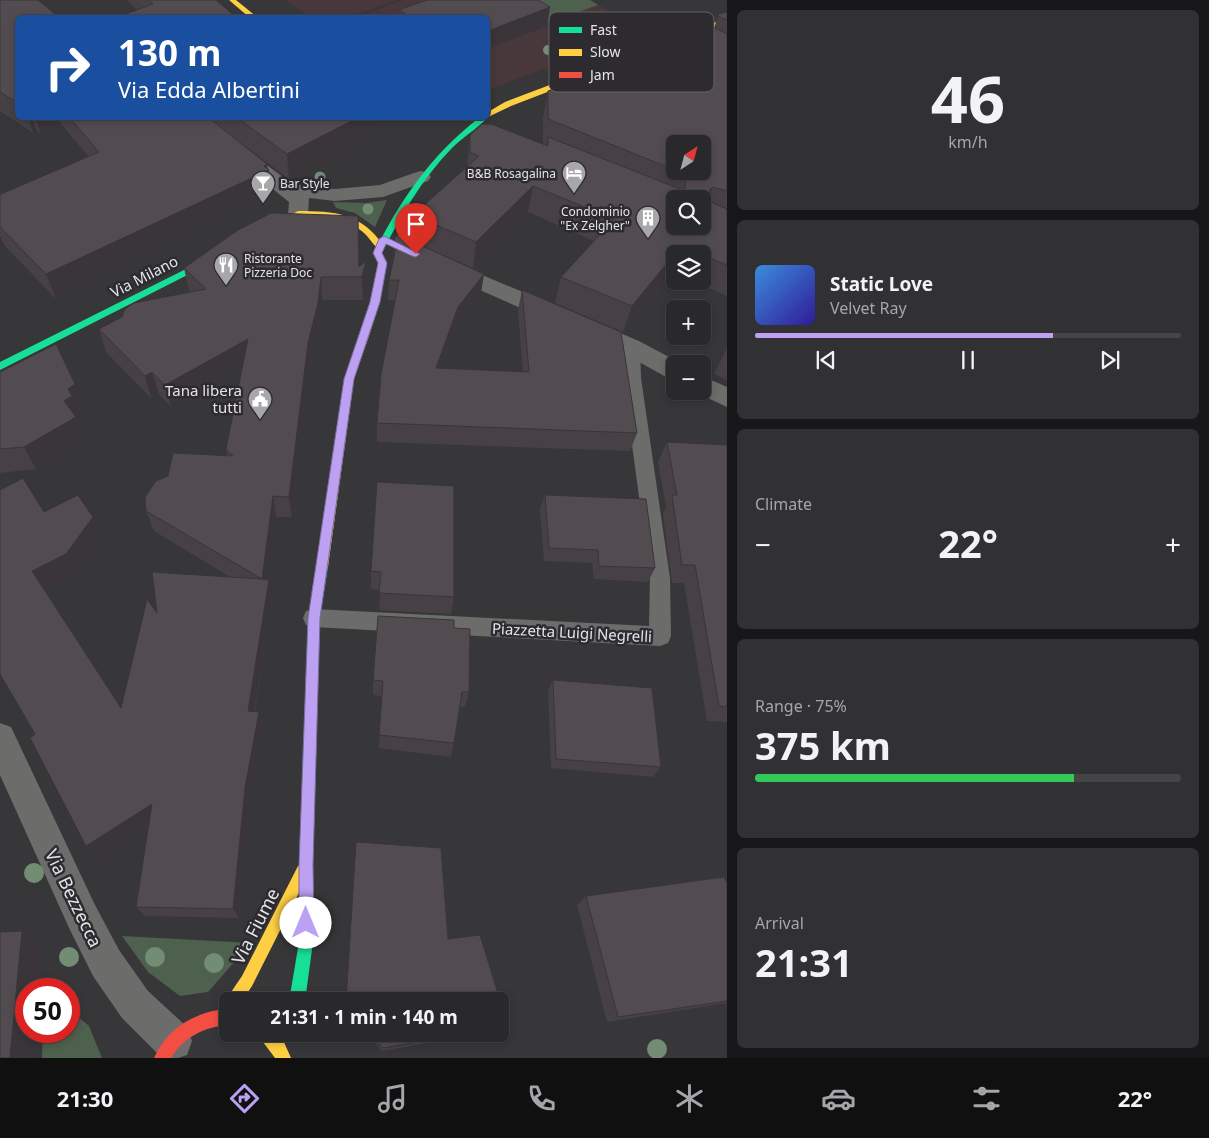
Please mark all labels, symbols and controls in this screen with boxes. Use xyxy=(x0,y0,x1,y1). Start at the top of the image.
legend xyxy=(549,12,714,92)
text: Fast xyxy=(590,20,617,39)
text: 130 m xyxy=(118,29,221,76)
icon: right xyxy=(35,35,100,100)
text: Slow xyxy=(590,42,621,61)
text: 46 xyxy=(931,54,1005,142)
text: Jam xyxy=(588,65,615,84)
text: Via Edda Albertini xyxy=(118,74,300,104)
text: km/h xyxy=(948,131,988,153)
north arrow xyxy=(666,135,711,180)
map controls xyxy=(666,135,711,400)
hotel icon: B&B Rosagalina xyxy=(561,160,587,194)
place label: B&B Rosagalina xyxy=(467,165,556,182)
bar icon: Bar Style xyxy=(250,170,276,204)
place label: Bar Style xyxy=(280,175,330,192)
button: search xyxy=(666,190,711,235)
pin xyxy=(395,203,437,254)
place label: Condominio "Ex Zelgher" xyxy=(560,203,630,234)
building icon: Condominio "Ex Zelgher" xyxy=(635,205,661,239)
icon: arrive xyxy=(402,210,430,238)
button: layers xyxy=(666,245,711,290)
street label: Via Milano xyxy=(107,250,181,302)
place label: Ristorante Pizzeria Doc xyxy=(244,250,312,281)
restaurant icon: Ristorante Pizzeria Doc xyxy=(213,252,239,286)
text: Static Love xyxy=(830,271,933,297)
text: Velvet Ray xyxy=(830,297,907,319)
button: + xyxy=(666,300,711,345)
icon: previous xyxy=(812,346,840,374)
icon: pause xyxy=(954,346,982,374)
icon: next xyxy=(1096,346,1124,374)
button: − xyxy=(666,355,711,400)
place label: Tana libera tutti xyxy=(165,380,242,417)
public building icon: Tana libera tutti xyxy=(247,386,273,420)
text: Climate xyxy=(755,493,812,515)
text: 22° xyxy=(938,517,998,569)
text: − xyxy=(755,525,771,563)
text: + xyxy=(1165,525,1181,563)
street label: Piazzetta Luigi Negrelli xyxy=(492,618,652,646)
text: Range · 75% xyxy=(755,695,847,717)
text: 375 km xyxy=(755,719,891,771)
street label: Via Bezzecca xyxy=(40,845,108,951)
street label: Via Fiume xyxy=(226,884,284,968)
position arrow xyxy=(279,896,331,948)
text: Arrival xyxy=(755,912,804,934)
text: 21:31 xyxy=(755,936,853,988)
speed limit sign: 50 xyxy=(15,978,80,1043)
text: 21:31 · 1 min · 140 m xyxy=(270,1004,458,1030)
icon: directions xyxy=(227,1081,262,1116)
icon: music xyxy=(375,1081,410,1116)
icon: phone xyxy=(524,1081,559,1116)
icon: climate xyxy=(672,1081,707,1116)
icon: car xyxy=(821,1081,856,1116)
icon: filters xyxy=(969,1081,1004,1116)
text: 21:30 xyxy=(57,1083,113,1113)
text: 22° xyxy=(1118,1083,1152,1113)

